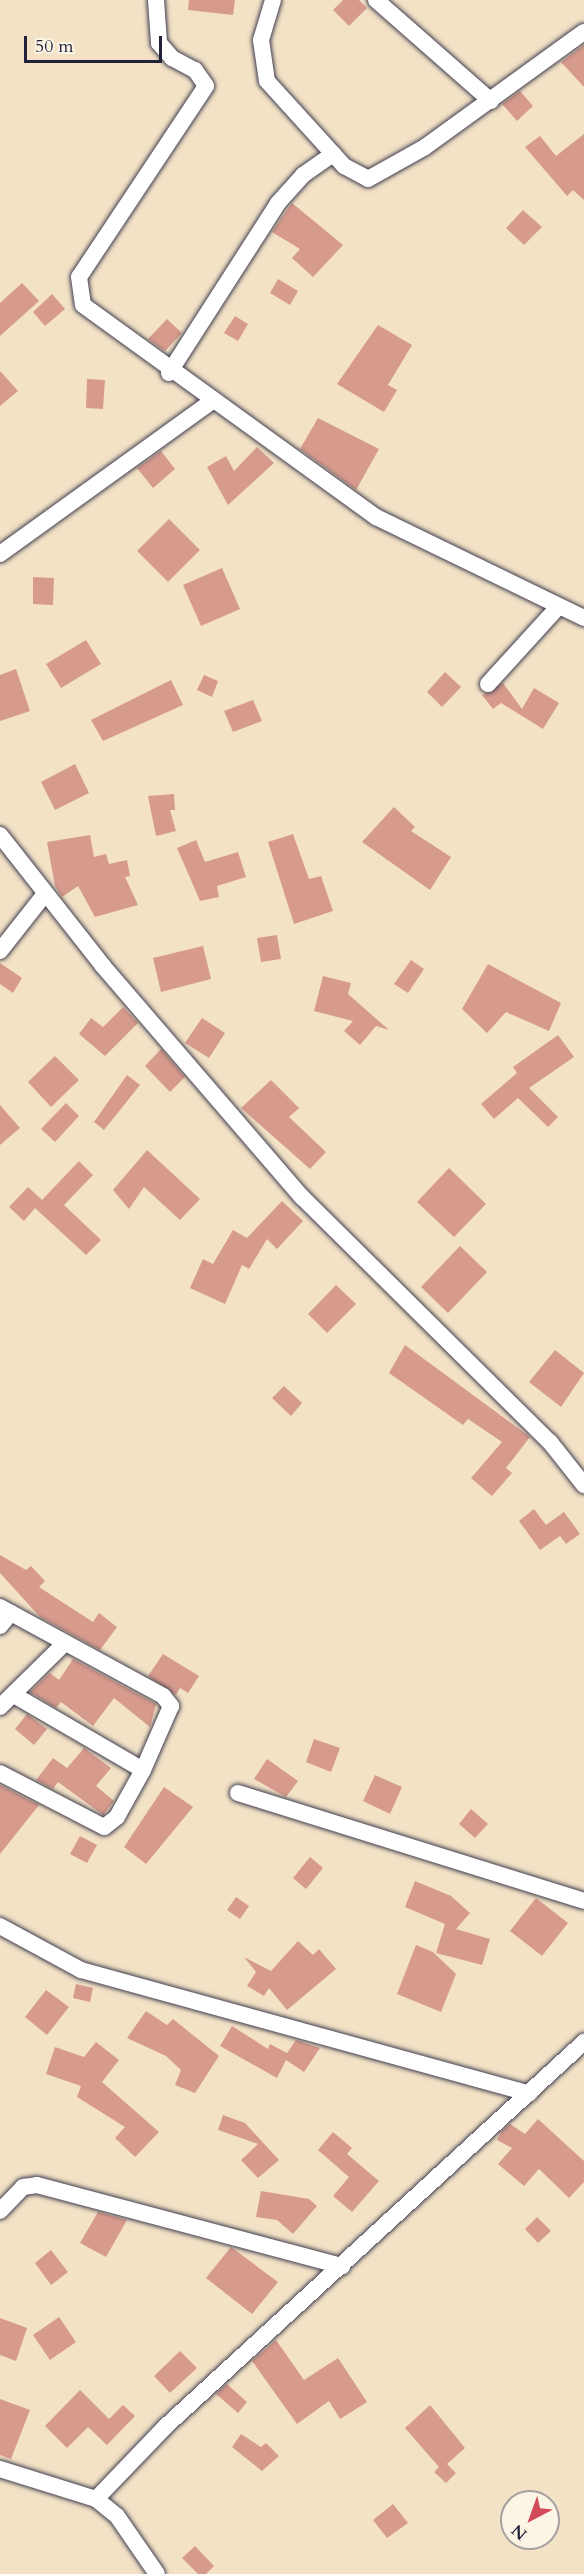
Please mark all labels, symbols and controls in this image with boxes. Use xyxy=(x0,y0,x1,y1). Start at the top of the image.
scale bar xyxy=(27,24,165,62)
text: 50 m xyxy=(35,34,74,59)
north arrow xyxy=(500,2490,560,2550)
text: N xyxy=(507,2519,532,2545)

